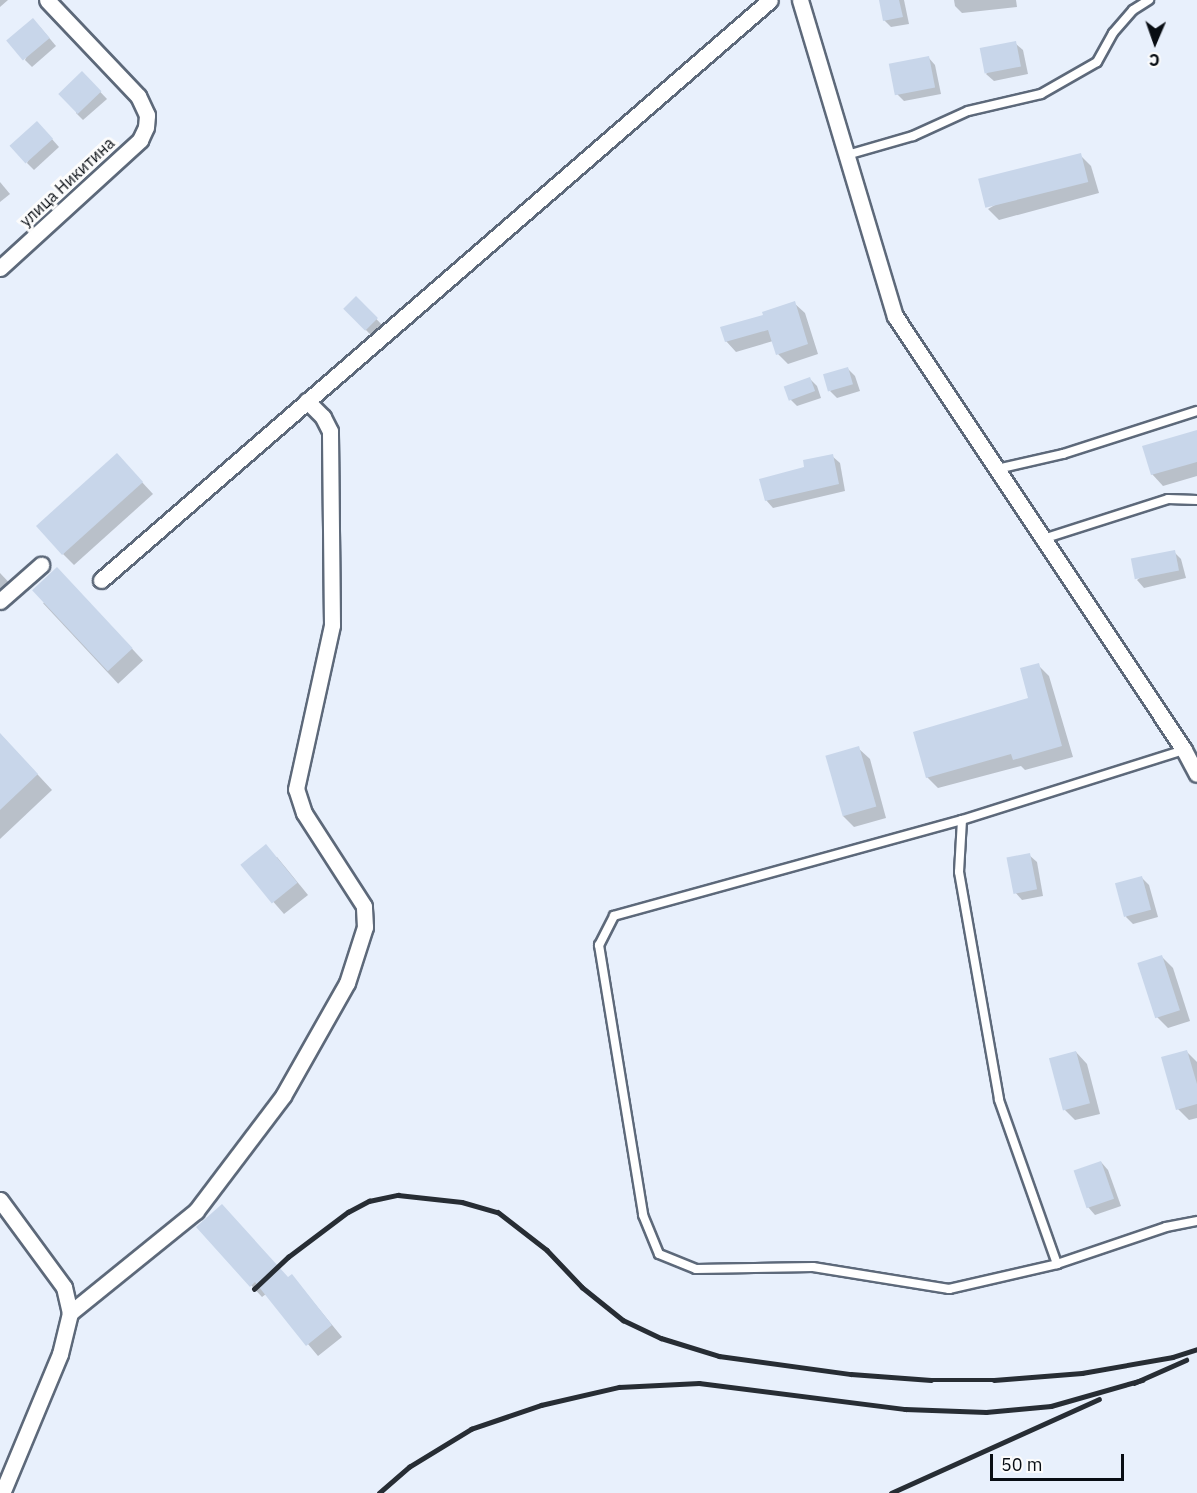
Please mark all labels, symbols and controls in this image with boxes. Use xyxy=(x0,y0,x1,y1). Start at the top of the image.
north arrow xyxy=(1125,12,1185,72)
text: С xyxy=(1149,50,1160,70)
street label: улица Никитина xyxy=(16,133,118,231)
scale bar xyxy=(993,1442,1126,1480)
text: 50 m xyxy=(1001,1453,1043,1476)

